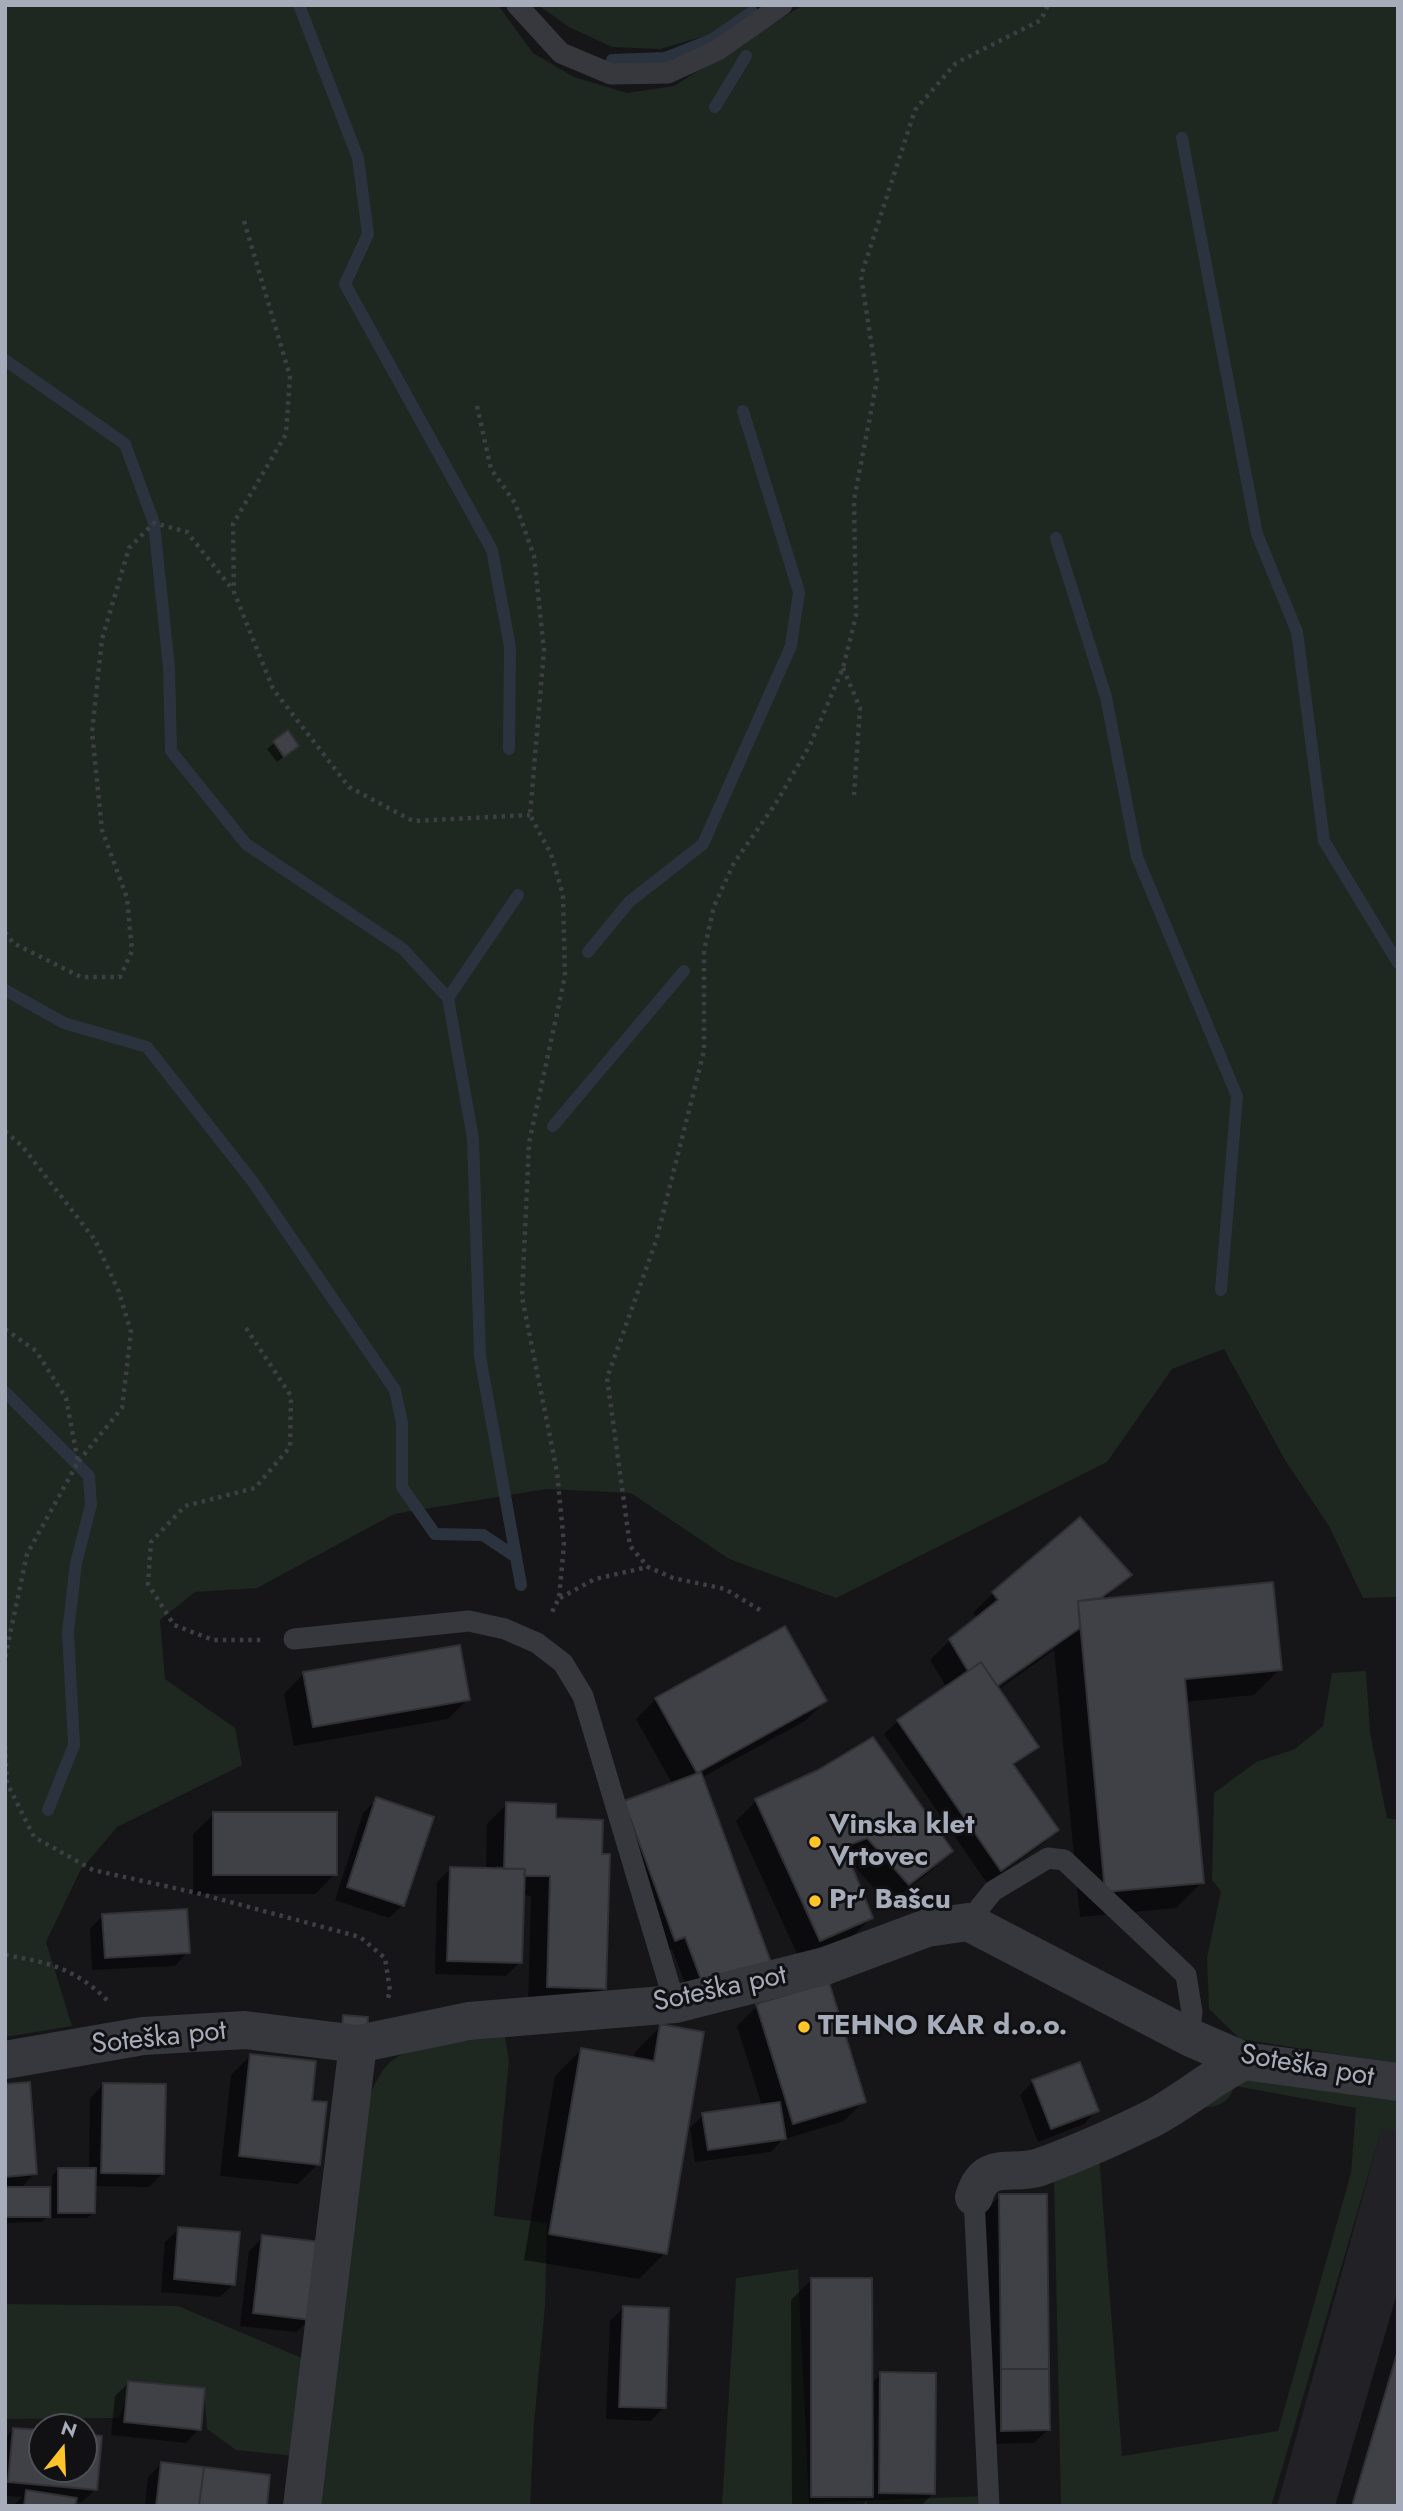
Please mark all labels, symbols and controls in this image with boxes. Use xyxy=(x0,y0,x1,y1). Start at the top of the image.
place label: Vinska klet Vrtovec xyxy=(829,1809,974,1875)
marker: Vinska klet Vrtovec xyxy=(807,1834,823,1850)
place label: Pr' Bašcu xyxy=(829,1884,951,1918)
marker: Pr' Bašcu xyxy=(807,1893,823,1909)
street label: Soteška pot xyxy=(650,1960,790,2020)
place label: TEHNO KAR d.o.o. xyxy=(818,2010,1067,2044)
street label: Soteška pot xyxy=(90,2015,228,2063)
marker: TEHNO KAR d.o.o. xyxy=(796,2019,812,2035)
street label: Soteška pot xyxy=(1238,2039,1376,2095)
north arrow xyxy=(28,2413,98,2483)
text: N xyxy=(58,2414,80,2445)

